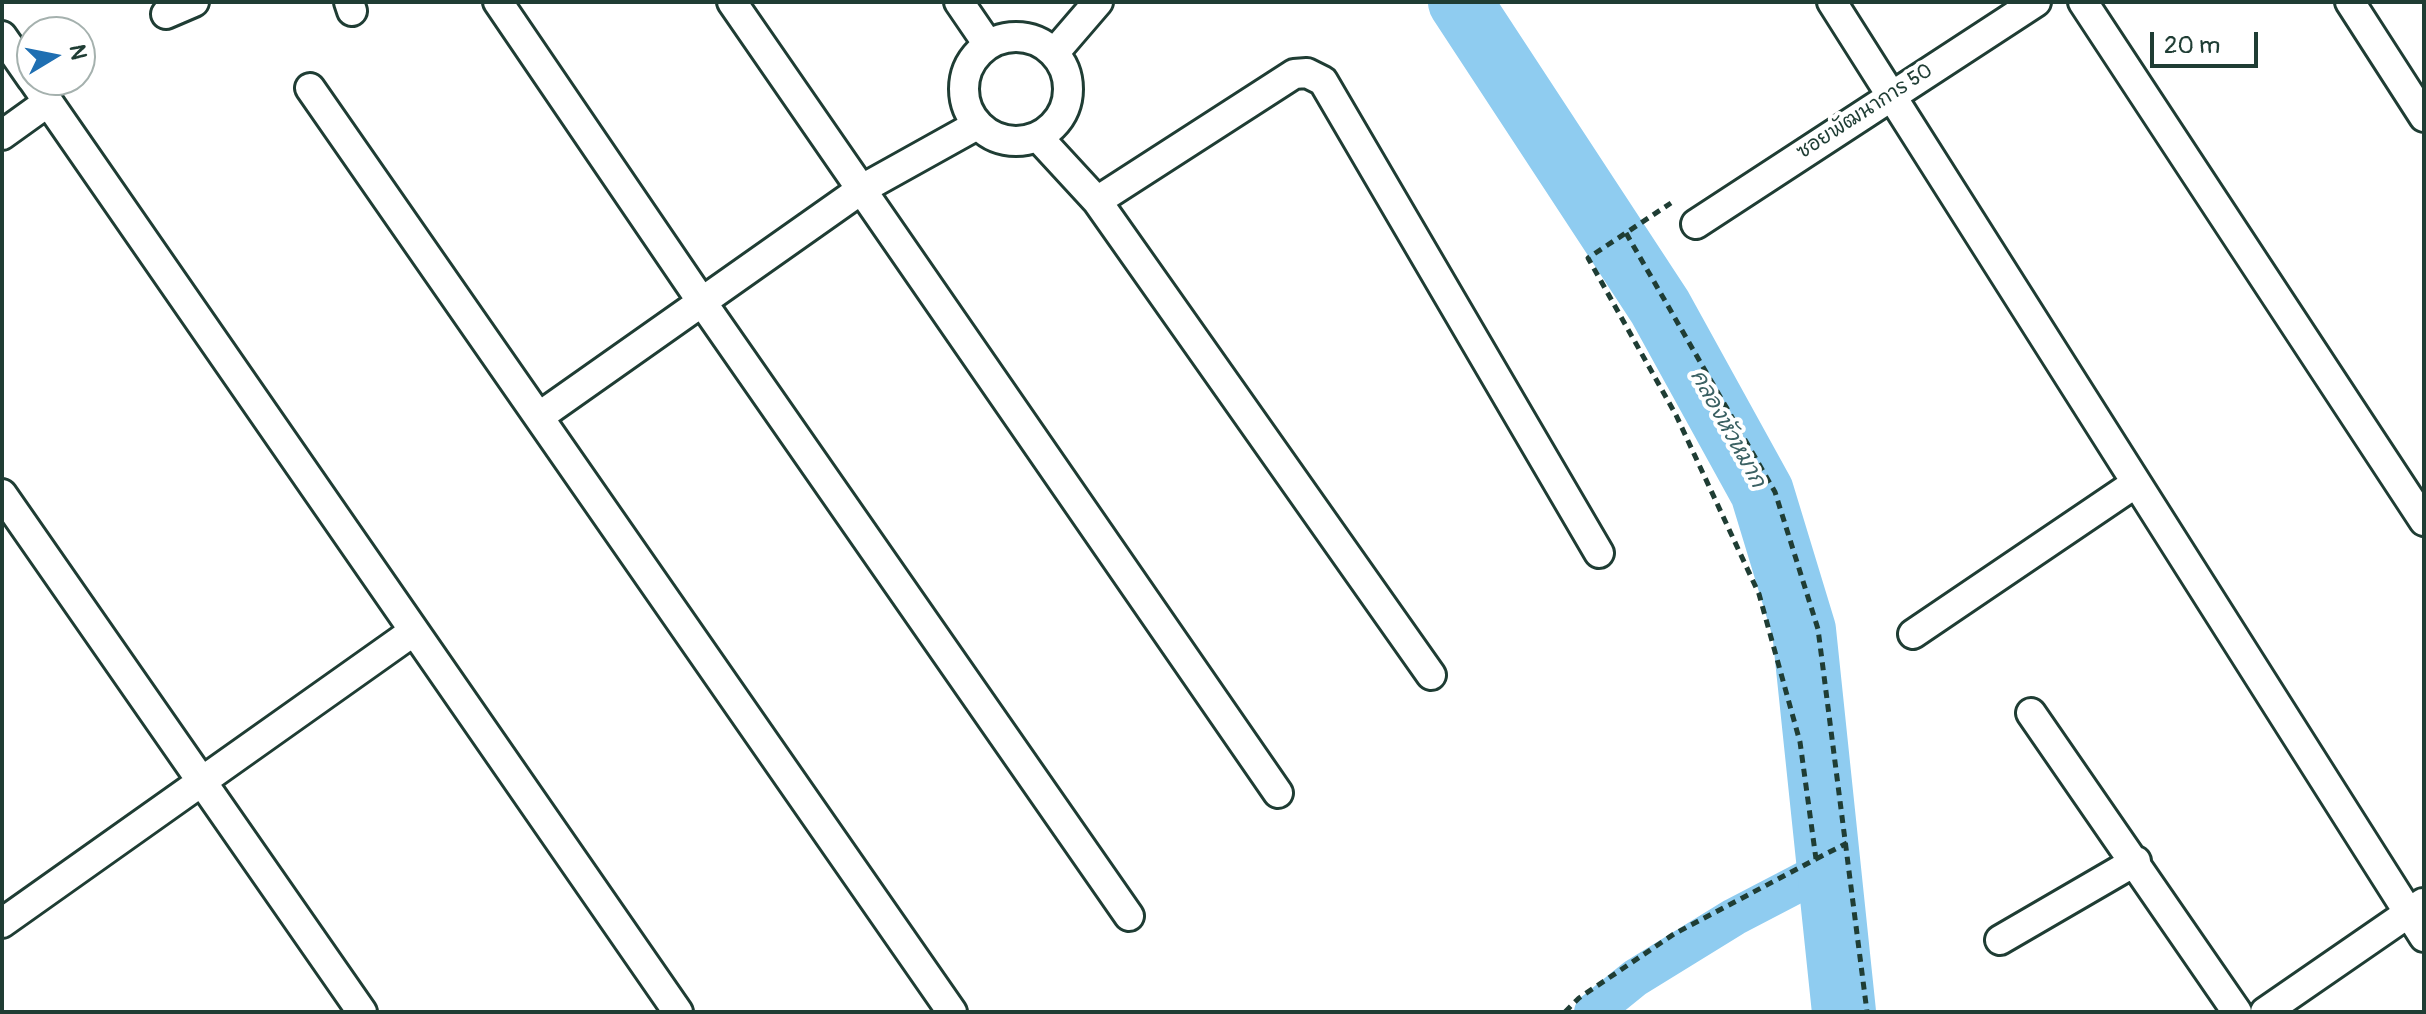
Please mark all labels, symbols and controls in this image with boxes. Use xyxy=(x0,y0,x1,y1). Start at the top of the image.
north arrow xyxy=(16,16,96,96)
scale bar xyxy=(2154,16,2262,66)
text: 20 m xyxy=(2164,31,2220,60)
text: N xyxy=(63,42,93,62)
street label: ซอยพัฒนาการ 50 xyxy=(1793,59,1937,165)
water label: คลองหัวหมาก xyxy=(1684,366,1770,492)

